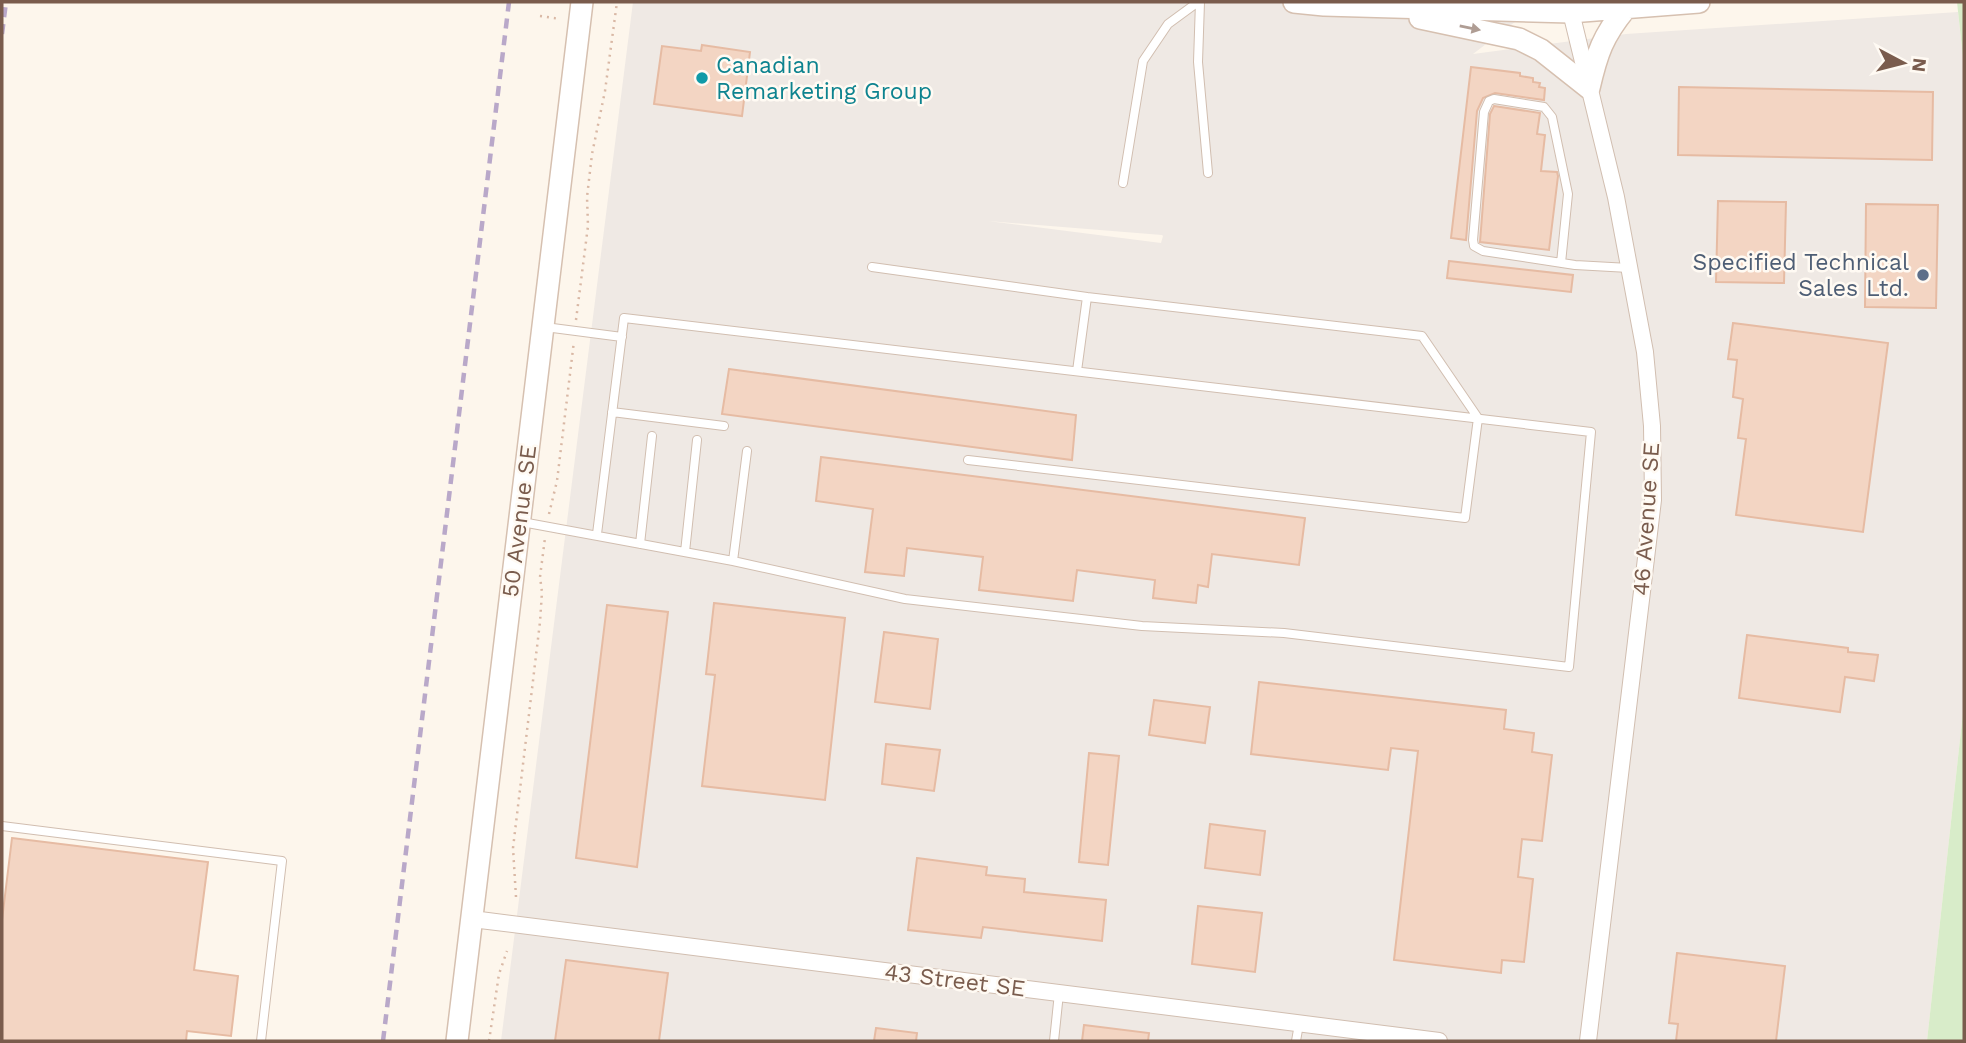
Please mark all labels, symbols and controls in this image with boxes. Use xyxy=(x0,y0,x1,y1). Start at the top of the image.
one-way arrow xyxy=(1459,23,1481,34)
north arrow xyxy=(1868,28,1938,98)
place label: Canadian Remarketing Group xyxy=(716,52,932,105)
text: N xyxy=(1907,57,1932,73)
marker: Canadian Remarketing Group xyxy=(694,70,710,86)
place label: Specified Technical Sales Ltd. xyxy=(1693,249,1909,302)
marker: Specified Technical Sales Ltd. xyxy=(1915,267,1931,283)
street label: 46 Avenue SE xyxy=(1628,441,1665,597)
street label: 50 Avenue SE xyxy=(497,443,542,599)
street label: 43 Street SE xyxy=(883,958,1027,1003)

